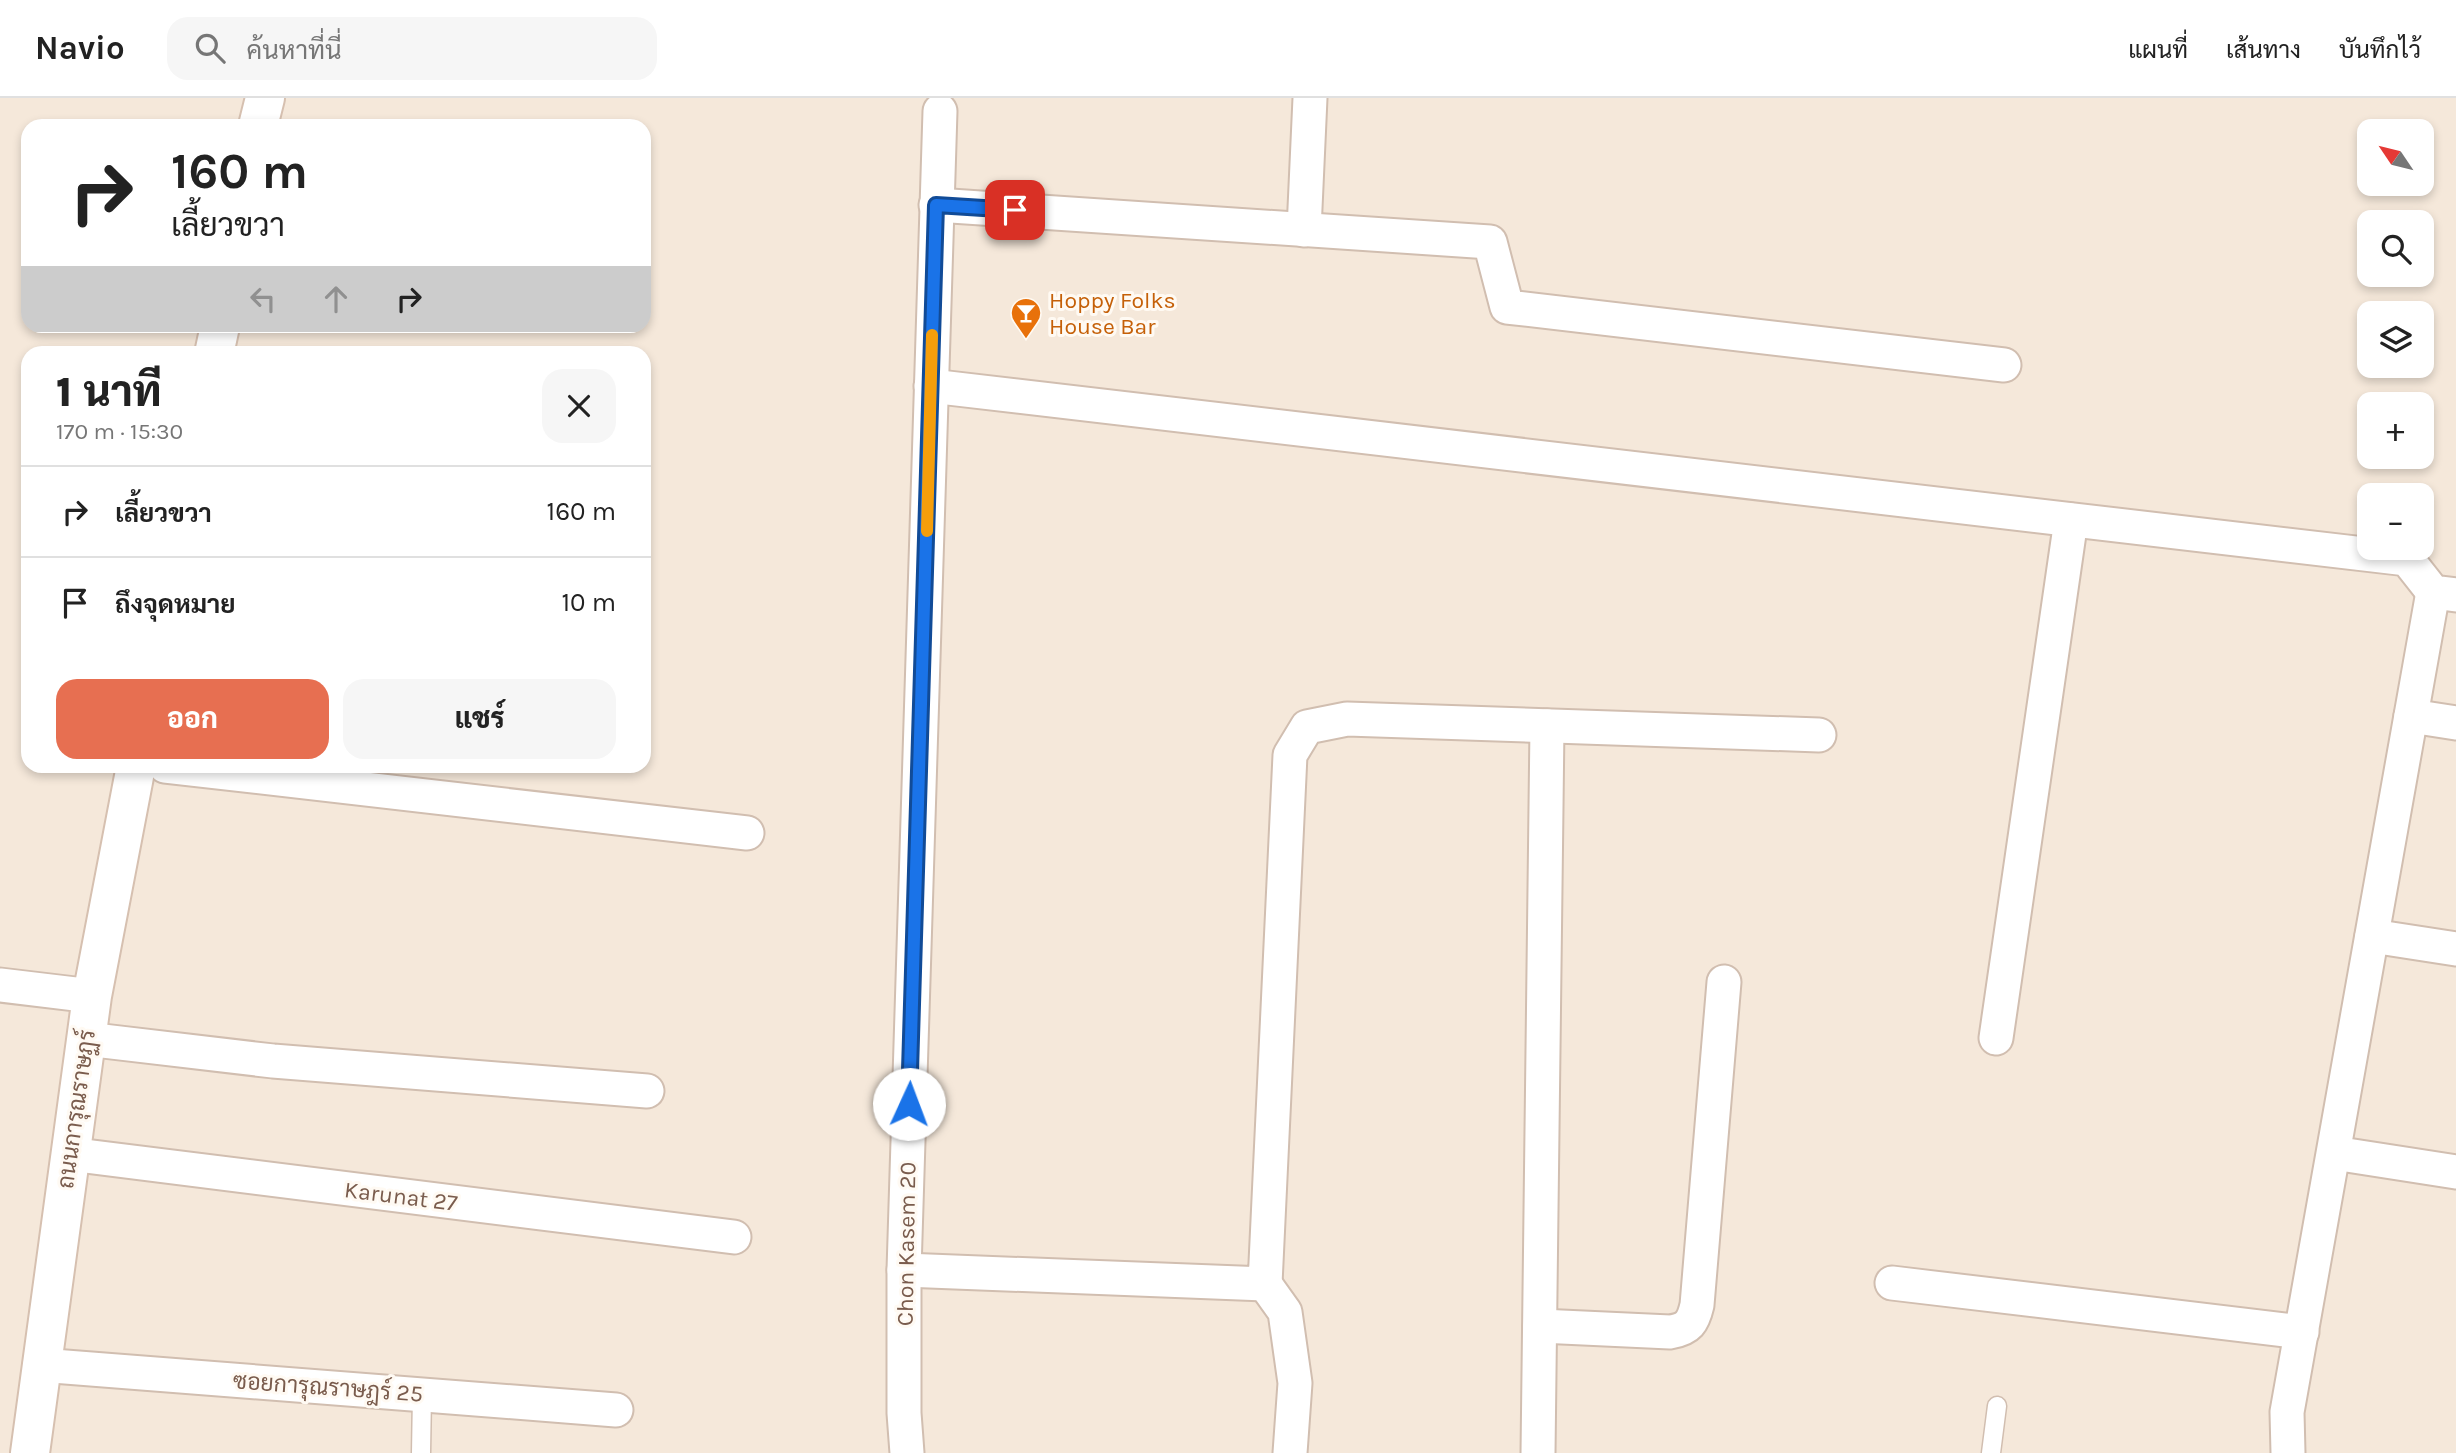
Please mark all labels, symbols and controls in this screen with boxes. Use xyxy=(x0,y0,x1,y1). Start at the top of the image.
search box xyxy=(167,17,657,80)
text: Navio xyxy=(35,29,125,67)
icon: search xyxy=(191,29,229,67)
text: ค้นหาที่นี่ xyxy=(247,35,342,66)
text: แผนที่ xyxy=(2128,36,2188,64)
text: เส้นทาง xyxy=(2226,36,2301,64)
text: บันทึกไว้ xyxy=(2339,36,2421,64)
north arrow xyxy=(2357,119,2434,196)
map controls xyxy=(2357,119,2434,560)
text: 160 m xyxy=(171,143,308,200)
icon: right xyxy=(56,147,147,238)
pin xyxy=(985,180,1045,240)
icon: arrive xyxy=(996,191,1034,229)
text: เลี้ยวขวา xyxy=(171,207,285,244)
button: search xyxy=(2357,210,2434,287)
icon: left xyxy=(244,280,282,318)
icon: ahead xyxy=(317,280,355,318)
icon: right xyxy=(390,280,428,318)
place label: Hoppy Folks House Bar xyxy=(1049,287,1175,340)
bar icon: Hoppy Folks House Bar xyxy=(1009,296,1043,340)
button: layers xyxy=(2357,301,2434,378)
text: 1 นาที xyxy=(56,367,161,417)
button: close xyxy=(542,369,616,443)
button: + xyxy=(2357,392,2434,469)
text: 170 m · 15:30 xyxy=(56,418,183,445)
button: − xyxy=(2357,483,2434,560)
icon: right xyxy=(56,493,94,531)
text: 160 m xyxy=(547,496,616,527)
text: เลี้ยวขวา xyxy=(115,498,212,529)
icon: arrive xyxy=(56,584,94,622)
text: 10 m xyxy=(561,587,616,618)
text: ถึงจุดหมาย xyxy=(115,589,236,620)
button: ออก xyxy=(56,679,329,759)
button: แชร์ xyxy=(343,679,616,759)
street label: ถนนการุณราษฏร์ xyxy=(49,1027,103,1191)
position arrow xyxy=(872,1067,946,1141)
street label: Chon Kasem 20 xyxy=(892,1162,921,1326)
street label: Karunat 27 xyxy=(343,1176,459,1217)
street label: ซอยการุณราษฎร์ 25 xyxy=(232,1364,424,1410)

